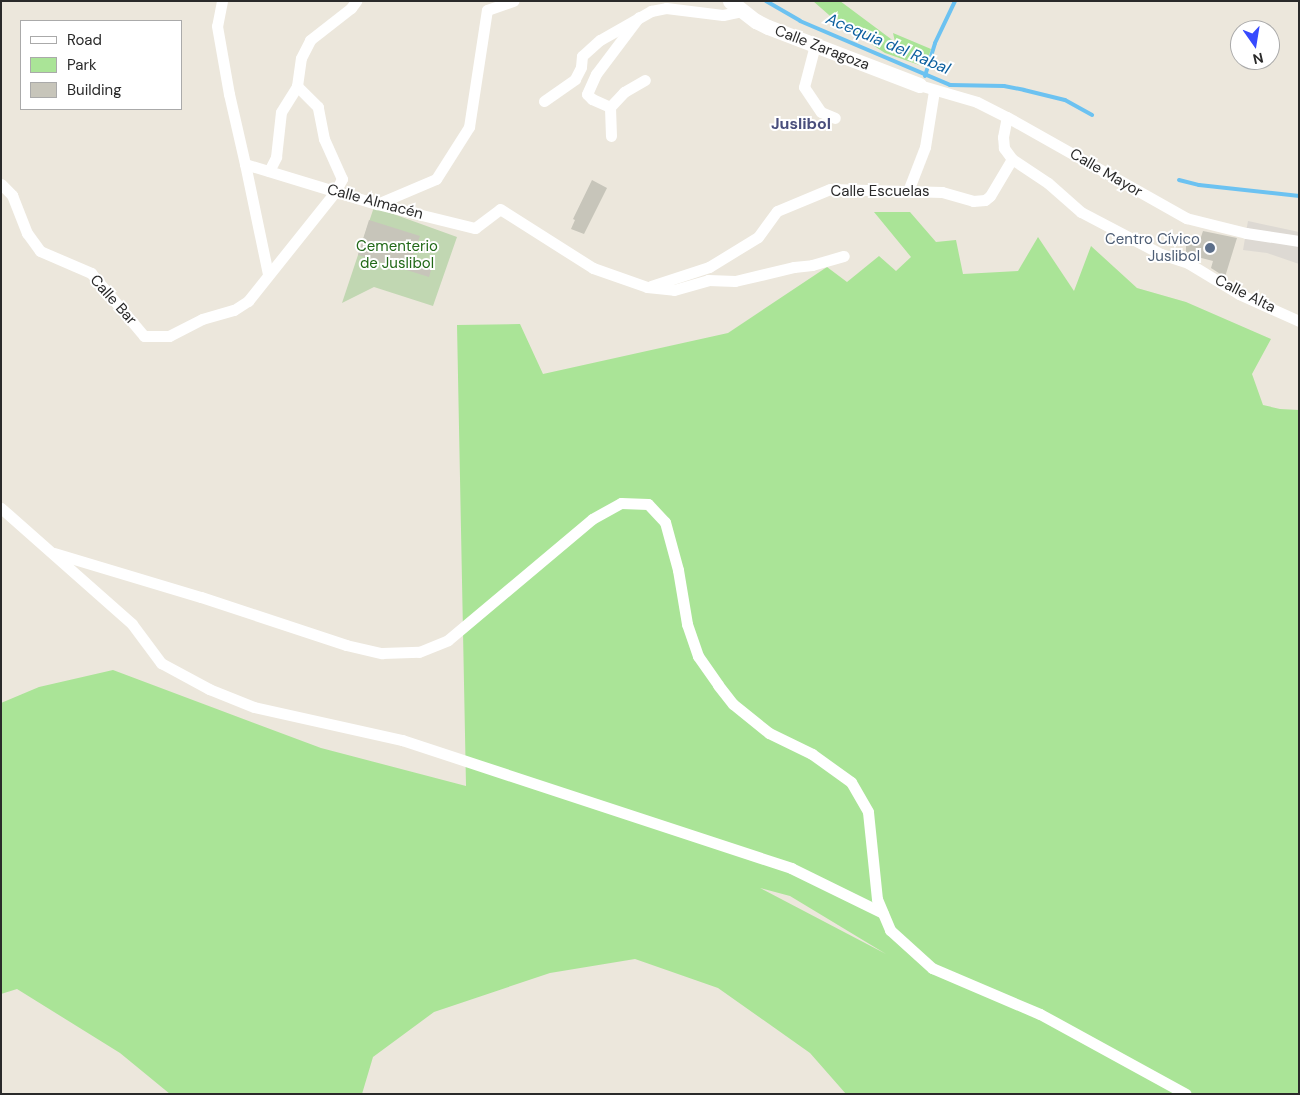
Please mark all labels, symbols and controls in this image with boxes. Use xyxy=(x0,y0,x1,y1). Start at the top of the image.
water label: Acequia del Rabal xyxy=(823,9,953,79)
legend xyxy=(20,20,182,110)
north arrow xyxy=(1230,20,1280,70)
street label: Calle Zaragoza xyxy=(772,22,872,74)
text: Road xyxy=(67,30,102,50)
text: N xyxy=(1251,49,1265,69)
text: Park xyxy=(67,55,97,75)
text: Building xyxy=(67,80,122,100)
district label: Juslibol xyxy=(771,114,831,134)
street label: Calle Mayor xyxy=(1067,145,1145,201)
street label: Calle Almacén xyxy=(325,181,425,223)
street label: Calle Escuelas xyxy=(831,183,929,201)
place label: Centro Cívico Juslibol xyxy=(1105,230,1200,265)
park label: Cementerio de Juslibol xyxy=(356,237,438,272)
marker: Centro Cívico Juslibol xyxy=(1204,242,1216,254)
street label: Calle Bar xyxy=(86,271,140,329)
street label: Calle Alta xyxy=(1212,271,1278,317)

